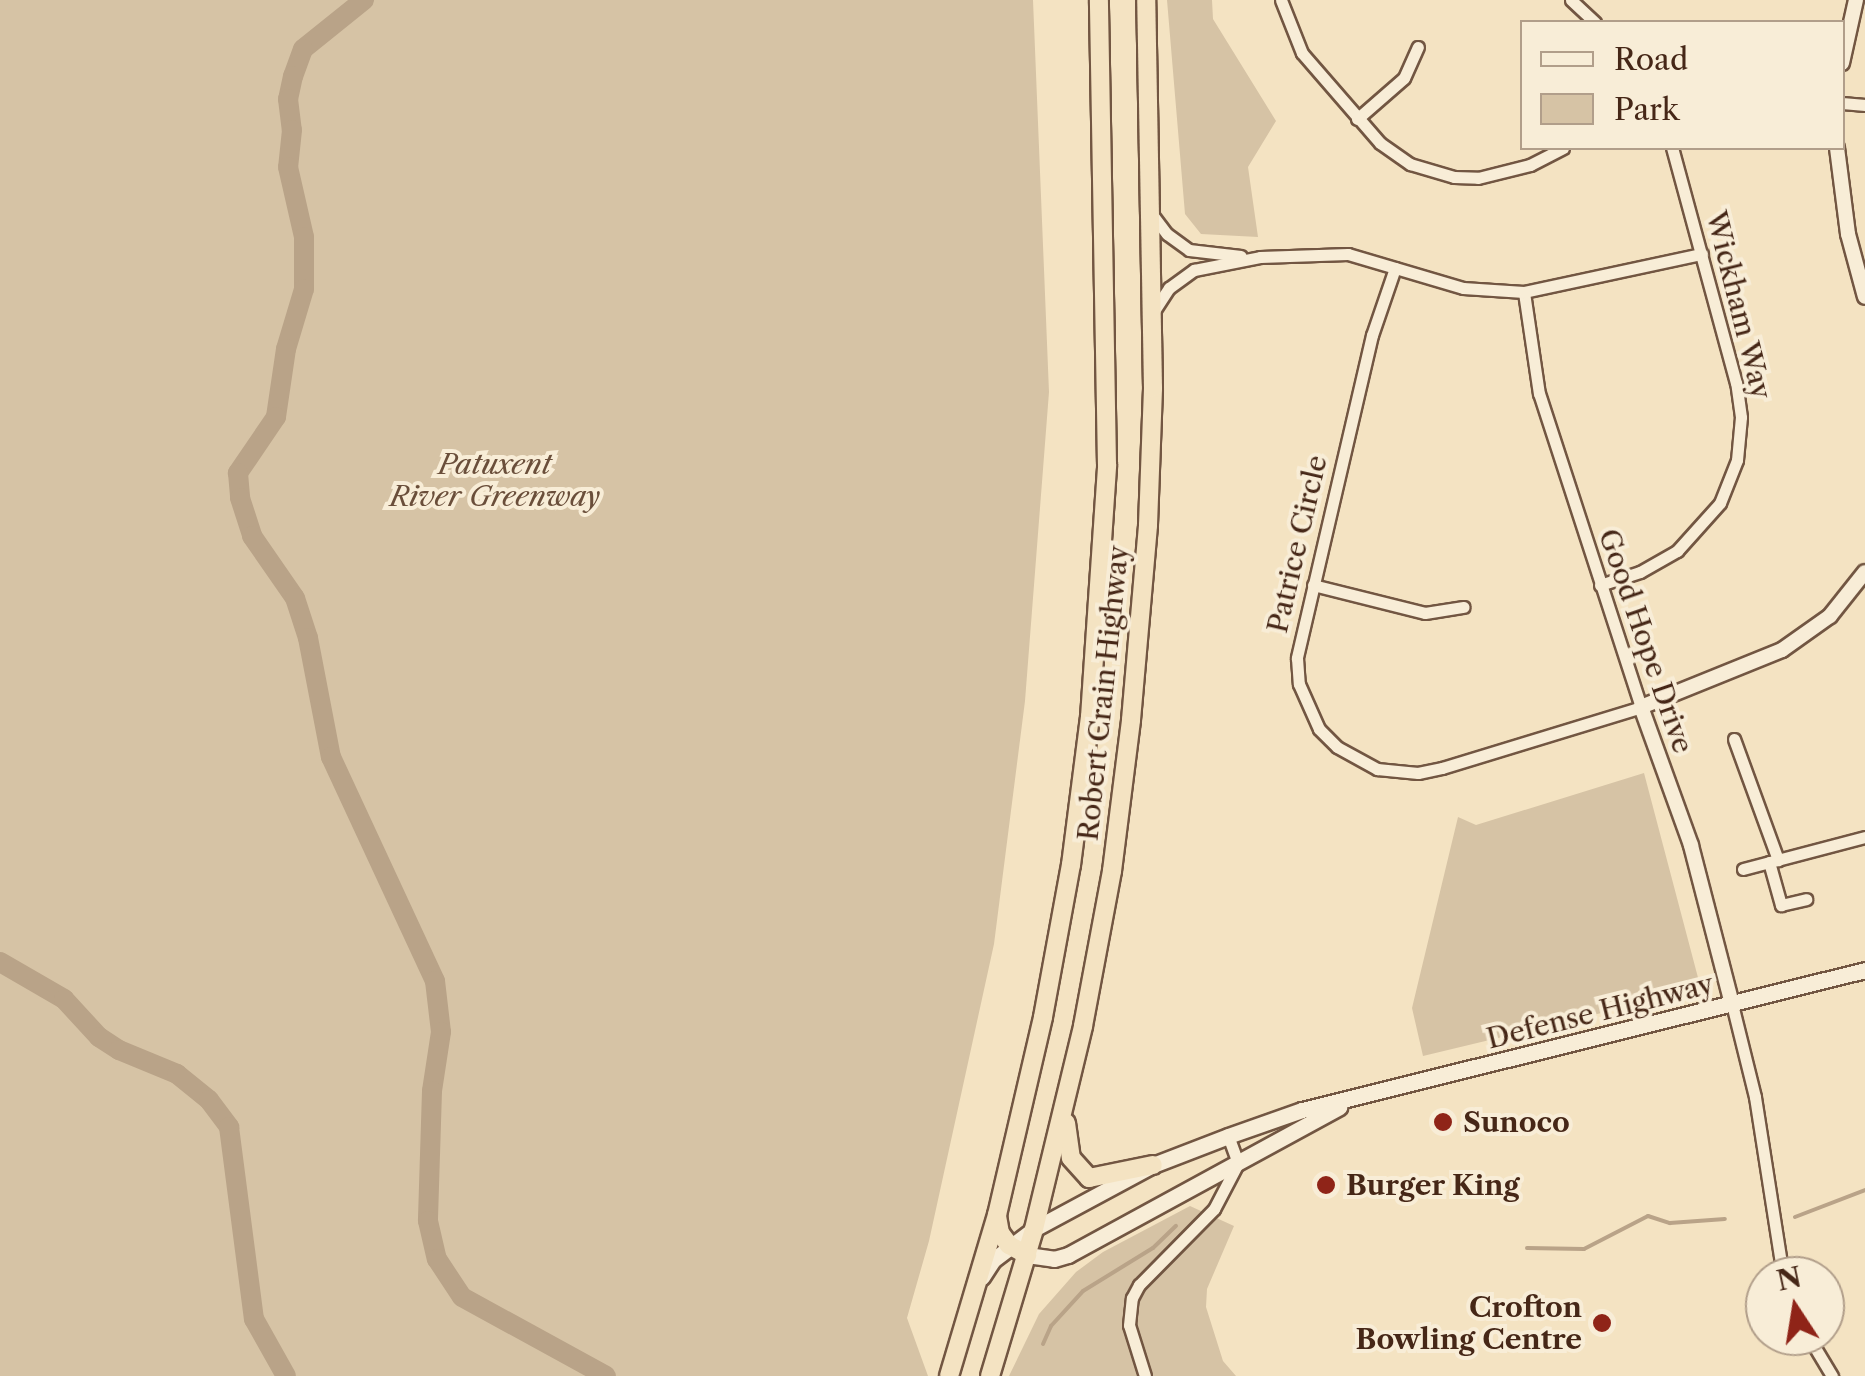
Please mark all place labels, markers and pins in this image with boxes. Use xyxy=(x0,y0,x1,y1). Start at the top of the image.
place label: Sunoco xyxy=(1463,1105,1570,1139)
marker: Sunoco xyxy=(1432,1111,1454,1133)
place label: Burger King xyxy=(1346,1168,1520,1202)
marker: Burger King xyxy=(1315,1174,1337,1196)
place label: Crofton Bowling Centre xyxy=(1356,1290,1582,1356)
marker: Crofton Bowling Centre xyxy=(1591,1312,1613,1334)

